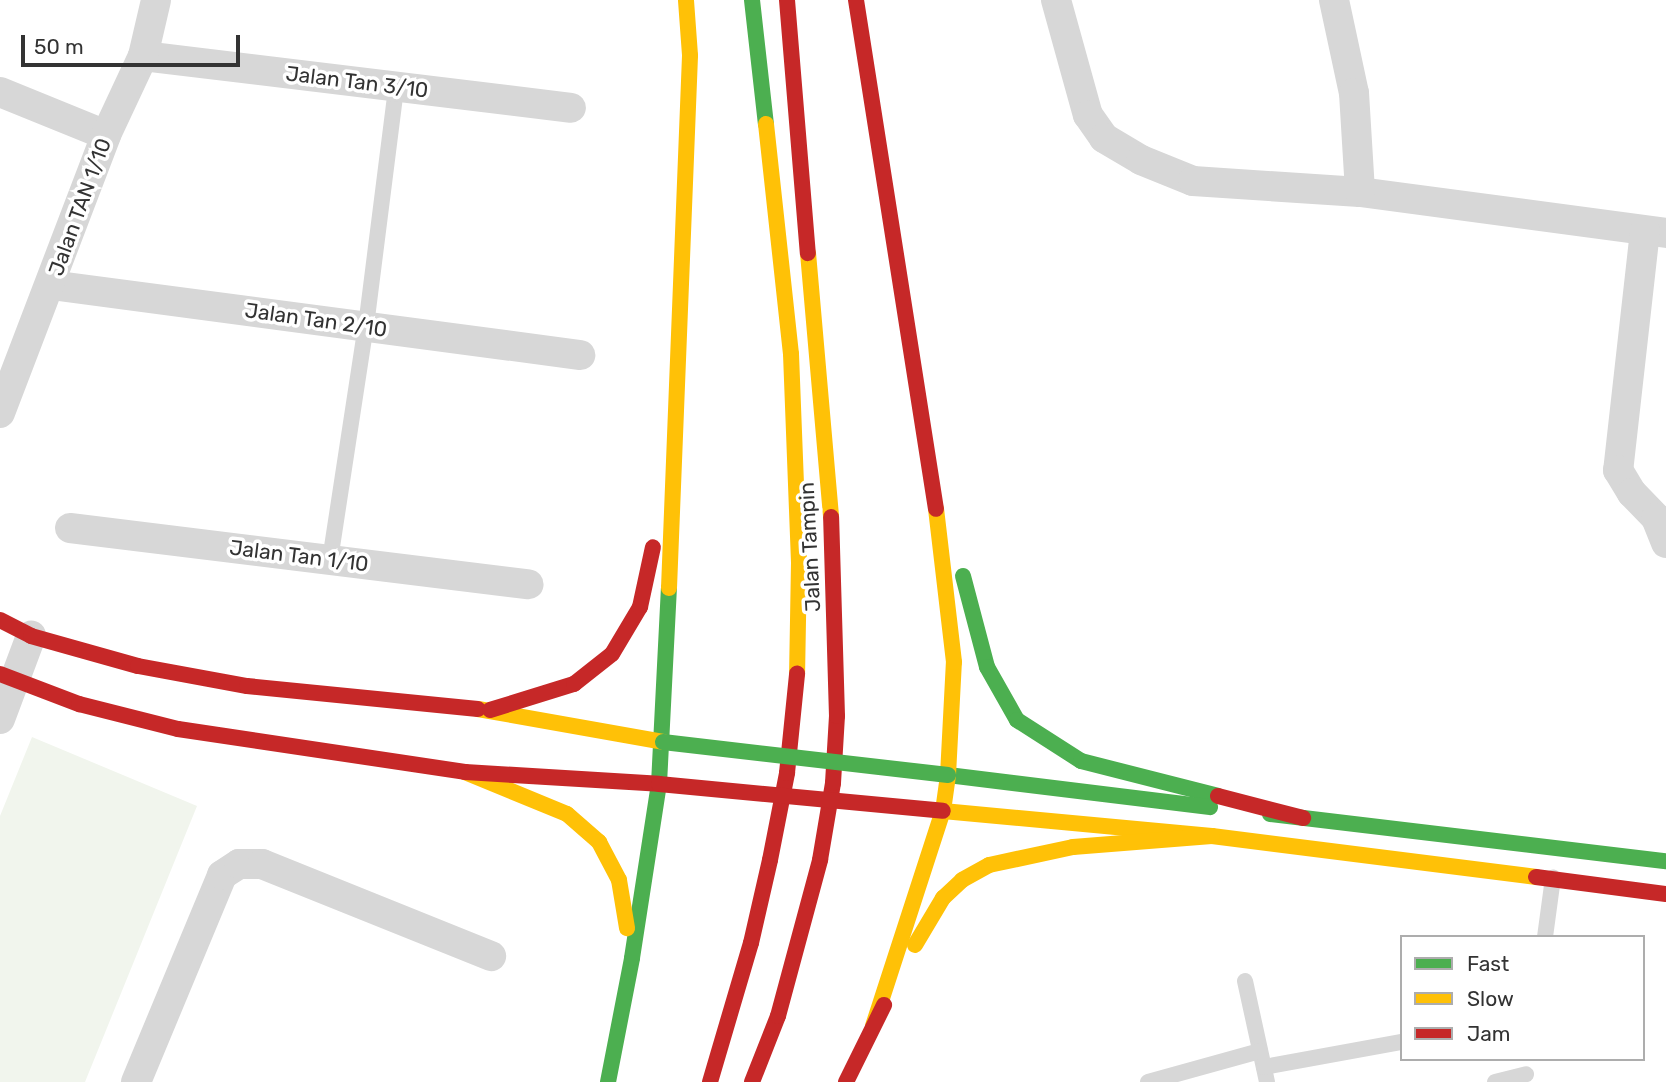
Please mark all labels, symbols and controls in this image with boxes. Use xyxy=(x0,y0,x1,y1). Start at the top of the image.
scale bar xyxy=(24,21,243,65)
text: 50 m xyxy=(34,34,84,59)
street label: Jalan Tan 3/10 xyxy=(284,61,430,103)
street label: Jalan TAN 1/10 xyxy=(43,134,117,280)
street label: Jalan Tan 2/10 xyxy=(243,298,389,342)
street label: Jalan Tampin xyxy=(794,481,826,613)
street label: Jalan Tan 1/10 xyxy=(228,535,370,577)
legend xyxy=(1400,935,1645,1061)
text: Fast xyxy=(1467,951,1509,976)
text: Slow xyxy=(1467,986,1514,1011)
text: Jam xyxy=(1467,1021,1511,1046)

